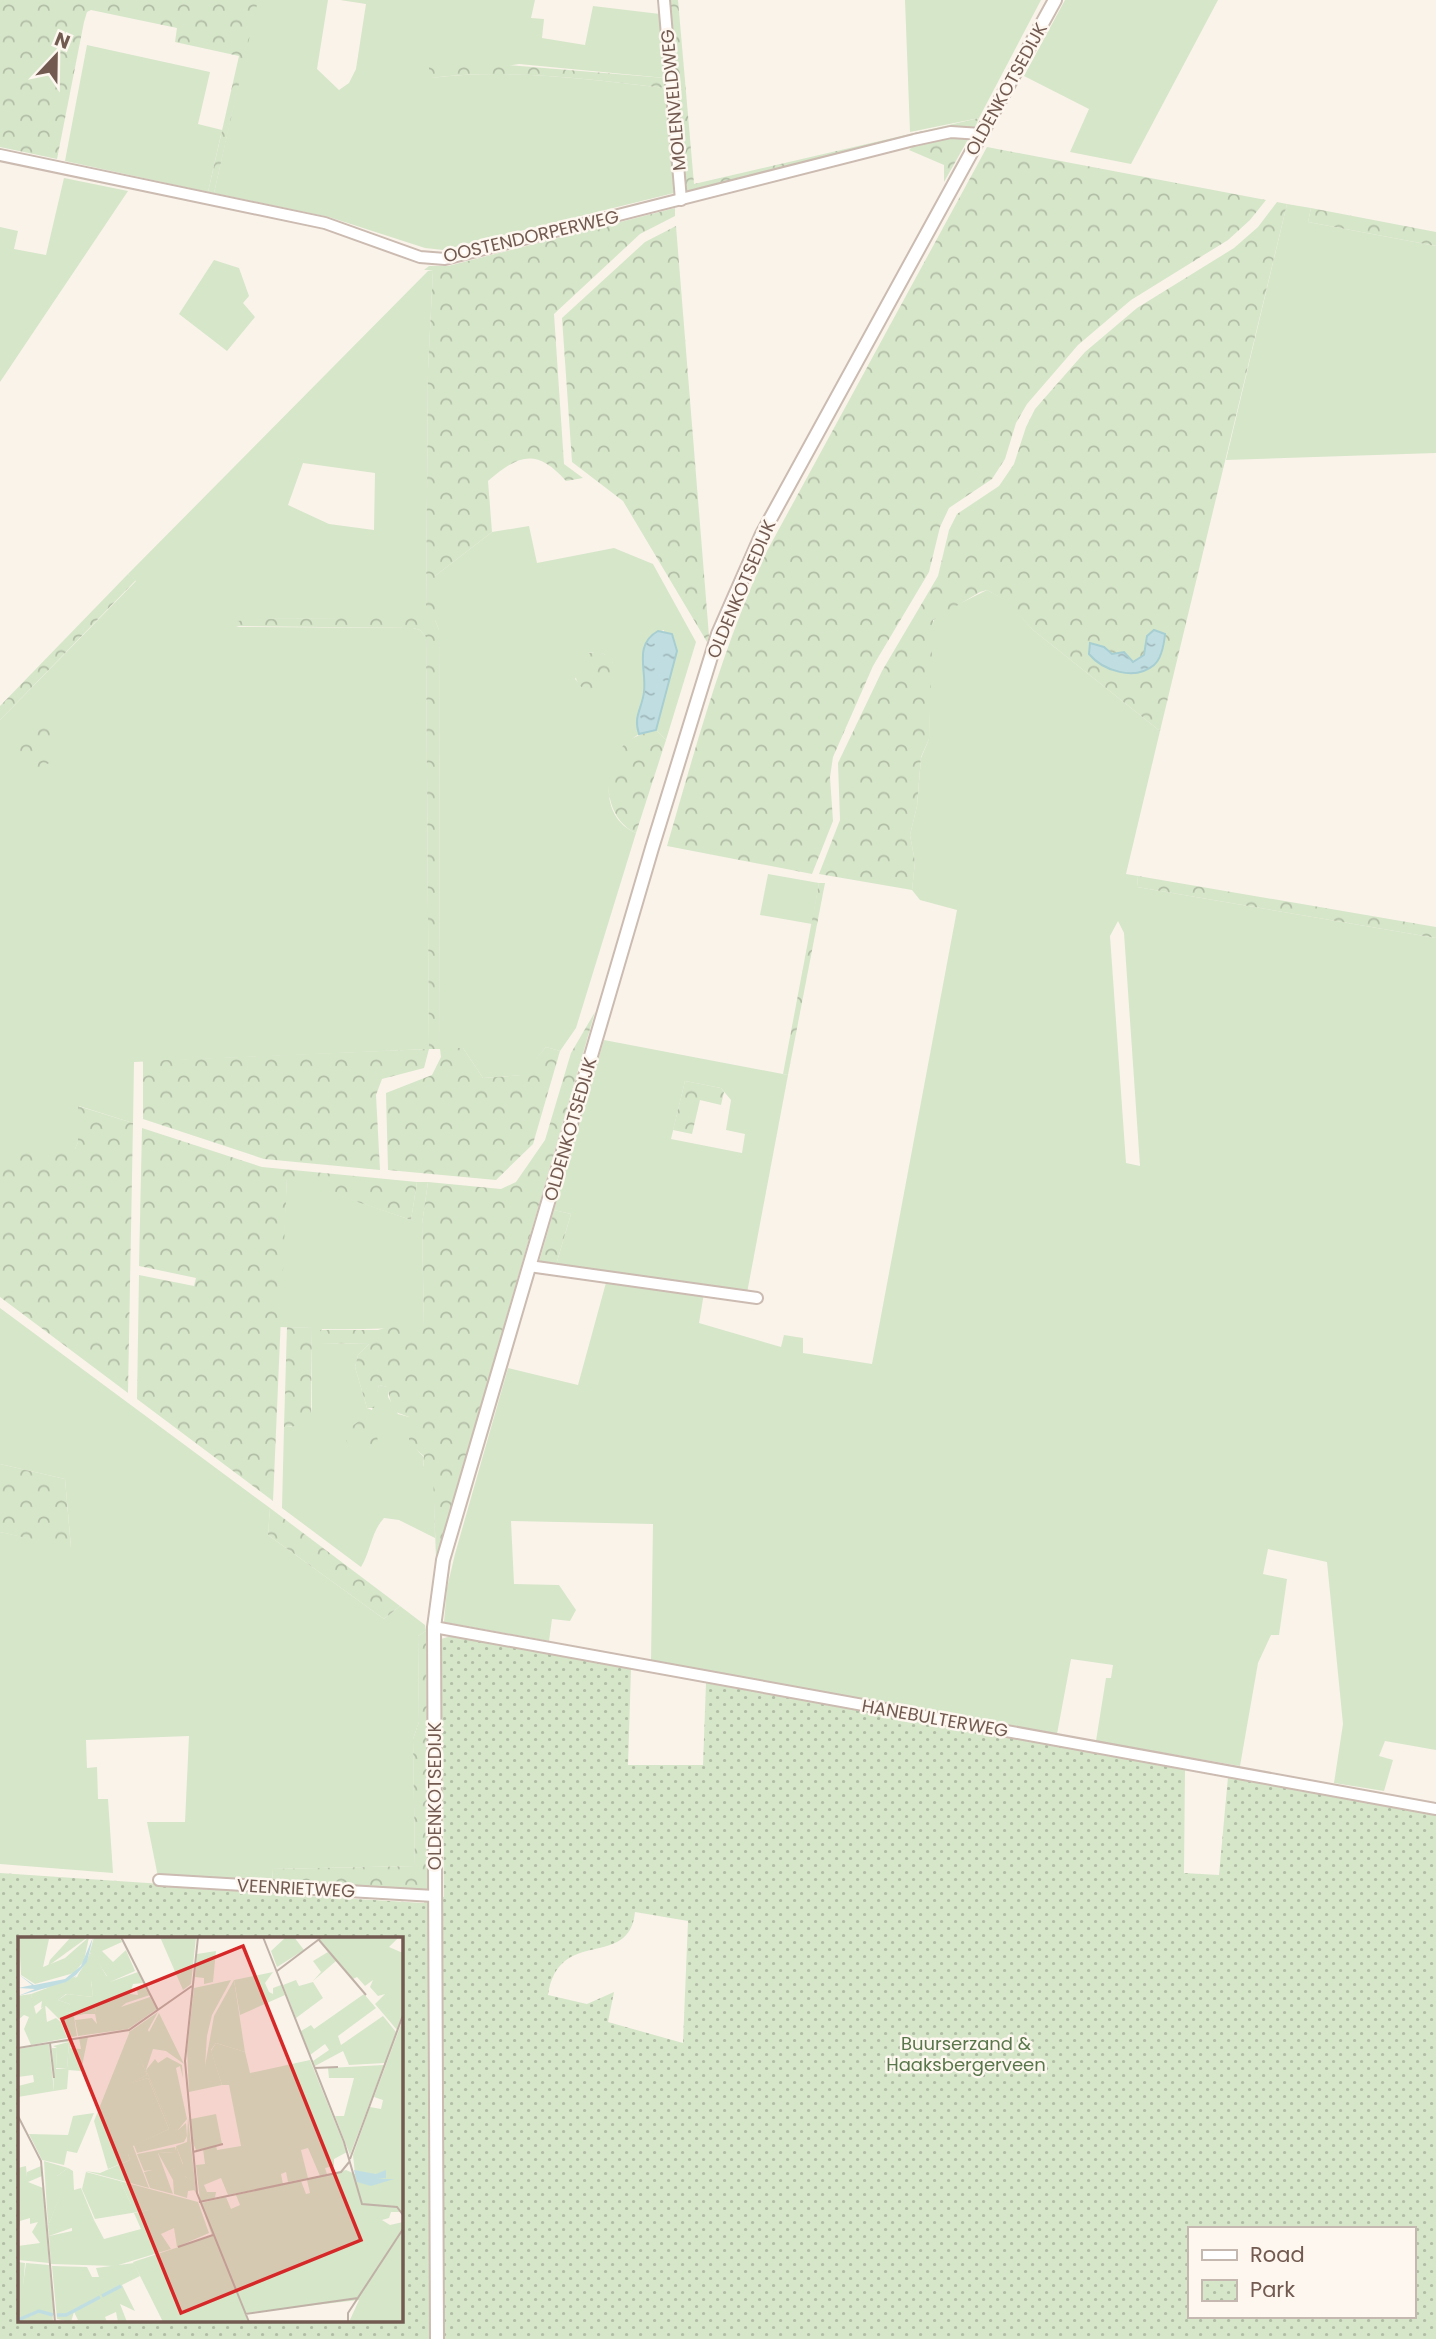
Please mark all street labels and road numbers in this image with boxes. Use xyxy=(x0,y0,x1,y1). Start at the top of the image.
street label: OLDENKOTSEDIJK xyxy=(959,18,1053,160)
street label: MOLENVELDWEG xyxy=(654,28,692,172)
street label: OOSTENDORPERWEG xyxy=(441,204,621,268)
street label: OLDENKOTSEDIJK xyxy=(700,516,782,662)
street label: OLDENKOTSEDIJK xyxy=(538,1054,603,1204)
street label: HANEBULTERWEG xyxy=(860,1693,1010,1743)
street label: OLDENKOTSEDIJK xyxy=(422,1722,447,1870)
street label: VEENRIETWEG xyxy=(236,1872,356,1904)

